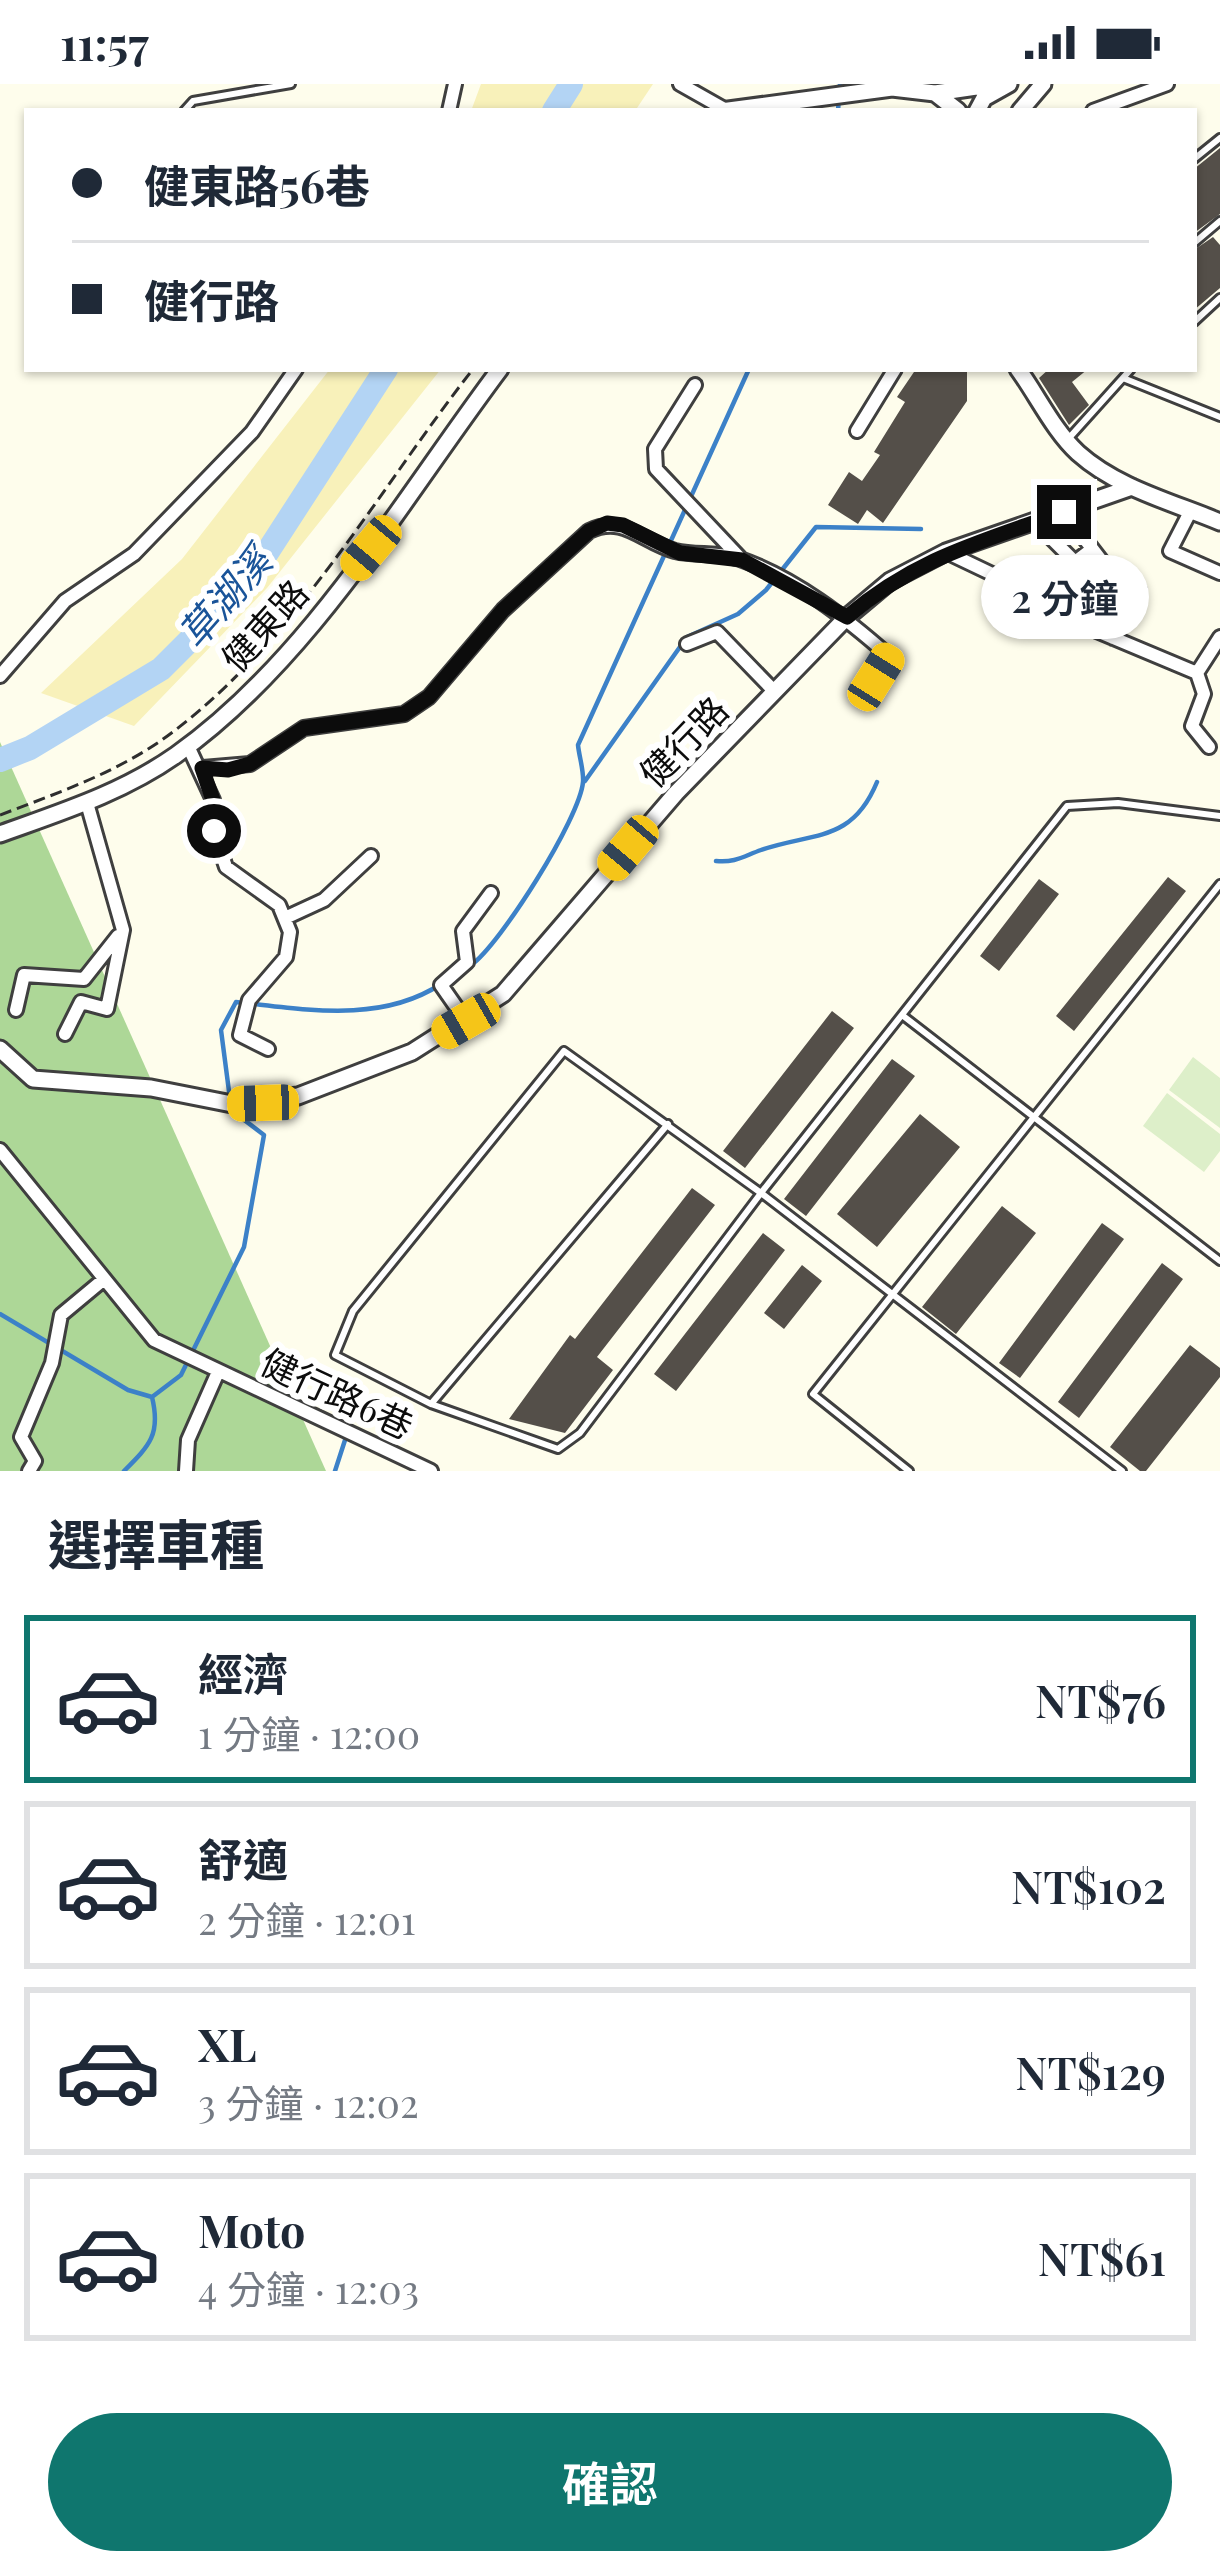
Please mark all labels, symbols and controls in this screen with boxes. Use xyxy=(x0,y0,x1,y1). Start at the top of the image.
text: 11:57 xyxy=(60,12,149,72)
text: 健東路56巷 xyxy=(144,154,370,214)
text: 健行路 xyxy=(144,269,279,329)
route end xyxy=(1037,485,1091,539)
car xyxy=(334,509,408,587)
water label: 草湖溪 xyxy=(165,532,285,658)
callout: 2 分鐘 xyxy=(980,554,1148,638)
street label: 健東路 xyxy=(210,568,317,681)
text: 2 分鐘 xyxy=(1012,571,1118,623)
car xyxy=(842,637,910,717)
street label: 健行路 xyxy=(628,685,737,796)
route start xyxy=(187,804,241,858)
car xyxy=(591,809,665,887)
car xyxy=(426,987,506,1055)
car xyxy=(226,1084,300,1122)
street label: 健行路6巷 xyxy=(254,1336,422,1448)
text: 選擇車種 xyxy=(48,1507,264,1579)
text: 經濟 xyxy=(198,1642,288,1702)
icon: car xyxy=(54,1645,162,1753)
text: NT$76 xyxy=(1035,1669,1166,1729)
text: 1 分鐘 · 12:00 xyxy=(198,1707,420,1759)
text: 舒適 xyxy=(198,1828,288,1888)
icon: car xyxy=(54,1831,162,1939)
text: NT$102 xyxy=(1011,1855,1166,1915)
text: 2 分鐘 · 12:01 xyxy=(198,1893,415,1945)
text: XL xyxy=(198,2013,257,2073)
icon: car xyxy=(54,2017,162,2125)
text: NT$129 xyxy=(1015,2041,1166,2101)
text: 3 分鐘 · 12:02 xyxy=(198,2076,419,2128)
text: Moto xyxy=(198,2199,305,2259)
icon: car xyxy=(54,2203,162,2311)
text: NT$61 xyxy=(1038,2227,1166,2287)
text: 4 分鐘 · 12:03 xyxy=(198,2262,419,2314)
button: 確認 xyxy=(48,2413,1172,2551)

